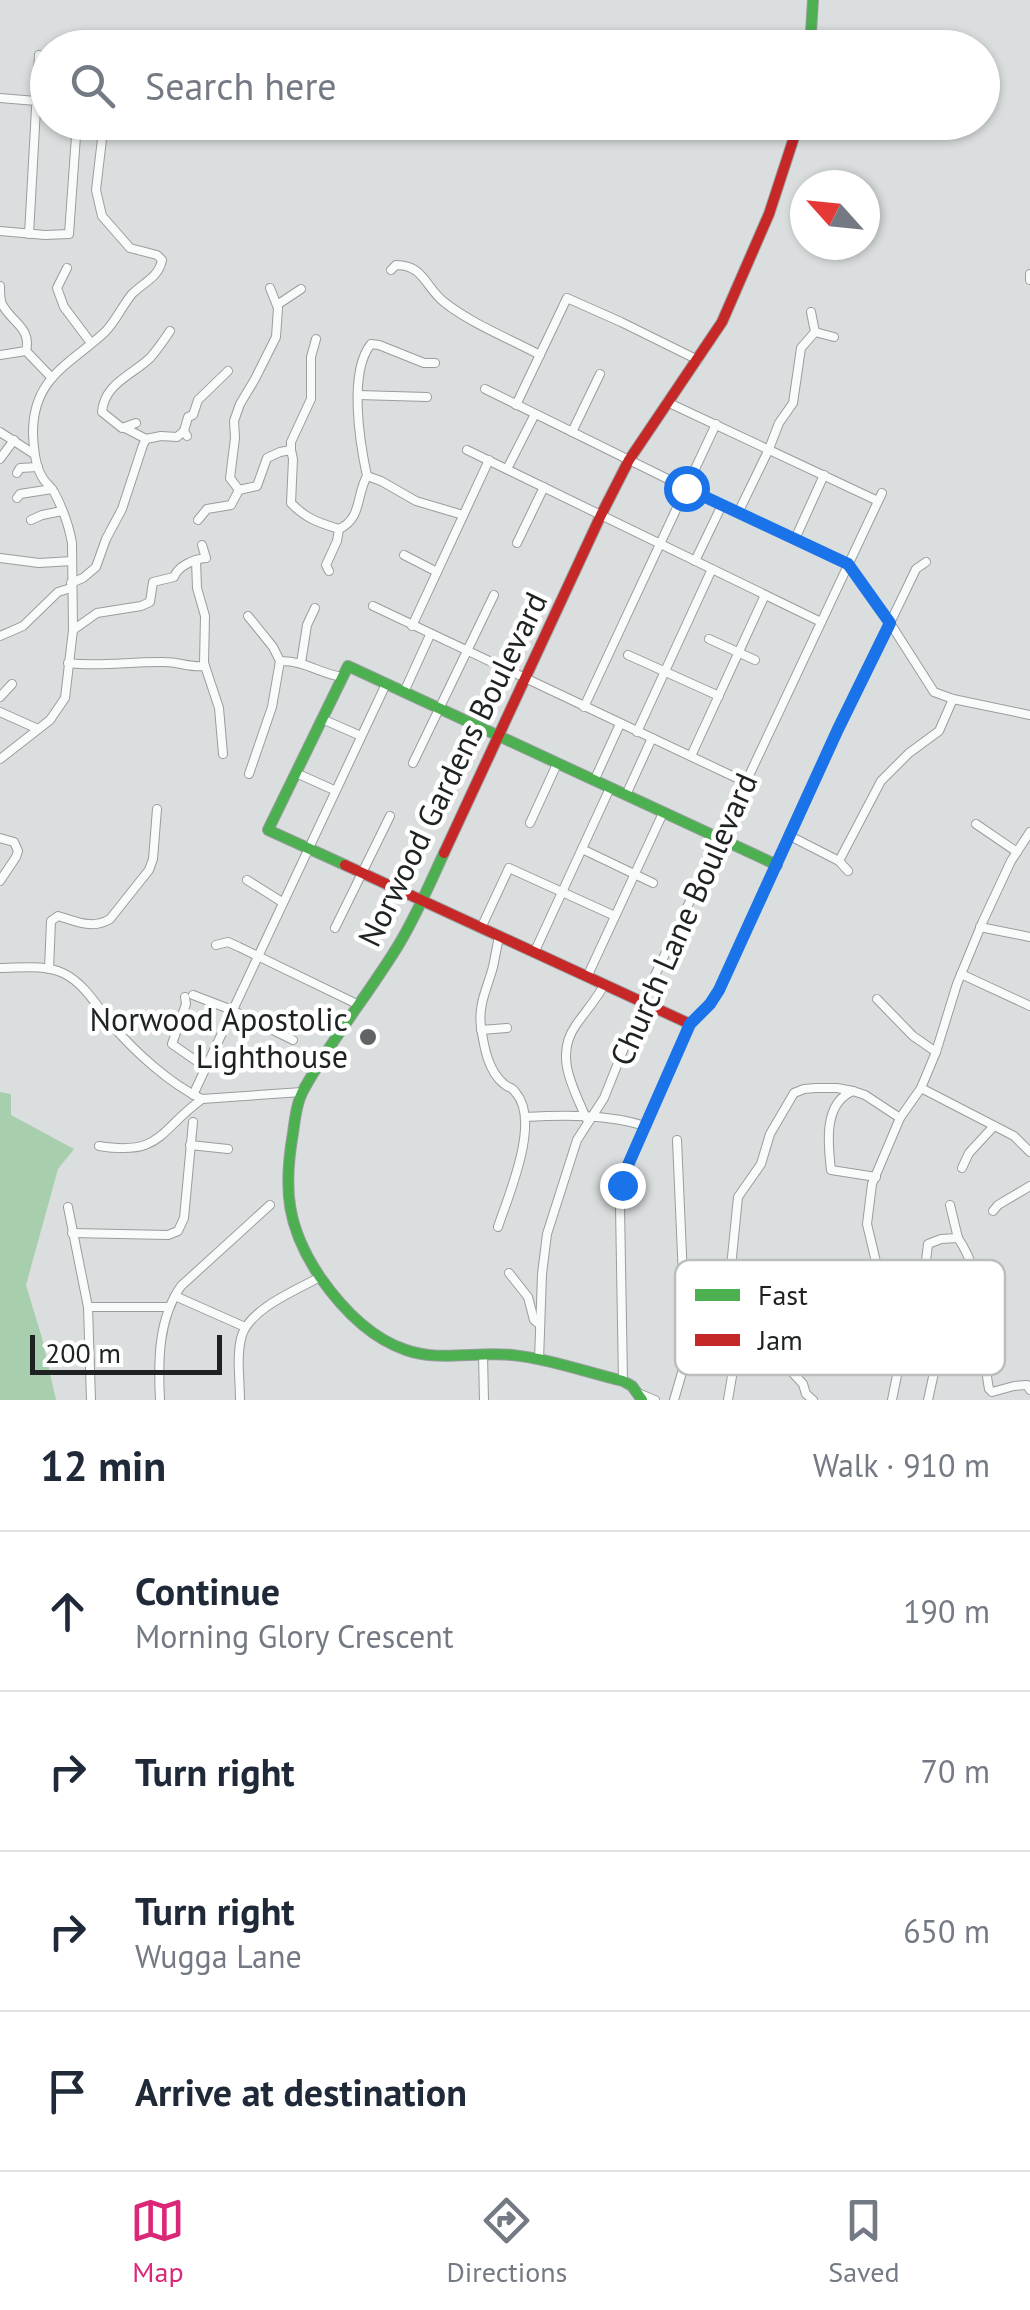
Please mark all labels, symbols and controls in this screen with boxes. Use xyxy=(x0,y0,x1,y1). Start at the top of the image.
search box xyxy=(30,30,1000,140)
icon: search xyxy=(65,58,120,113)
text: Search here xyxy=(145,61,337,110)
north arrow xyxy=(790,170,880,260)
route start xyxy=(664,466,710,512)
street label: Norwood Gardens Boulevard xyxy=(348,585,556,953)
street label: Church Lane Boulevard xyxy=(600,766,766,1072)
place label: Norwood Apostolic Lighthouse xyxy=(90,998,348,1077)
marker: Norwood Apostolic Lighthouse xyxy=(357,1026,379,1048)
route end xyxy=(600,1163,646,1209)
legend xyxy=(675,1260,1005,1375)
text: Fast xyxy=(758,1276,808,1313)
text: Jam xyxy=(757,1321,803,1358)
scale bar xyxy=(30,1330,222,1374)
text: 200 m xyxy=(45,1334,121,1371)
text: 12 min xyxy=(40,1438,166,1493)
text: Walk · 910 m xyxy=(813,1444,990,1486)
text: Continue xyxy=(135,1566,280,1615)
icon: ahead xyxy=(40,1584,95,1639)
text: 190 m xyxy=(903,1590,990,1632)
text: Morning Glory Crescent xyxy=(135,1615,454,1657)
icon: right xyxy=(40,1744,95,1799)
text: Turn right xyxy=(135,1747,295,1796)
text: 70 m xyxy=(921,1750,990,1792)
text: Turn right xyxy=(135,1886,295,1935)
icon: right xyxy=(40,1904,95,1959)
text: 650 m xyxy=(903,1910,990,1952)
text: Wugga Lane xyxy=(135,1935,302,1977)
icon: arrive xyxy=(40,2064,95,2119)
text: Arrive at destination xyxy=(135,2067,467,2116)
tab: Map xyxy=(130,2193,185,2290)
tab: Directions xyxy=(446,2193,567,2290)
tab: Saved xyxy=(828,2193,900,2290)

